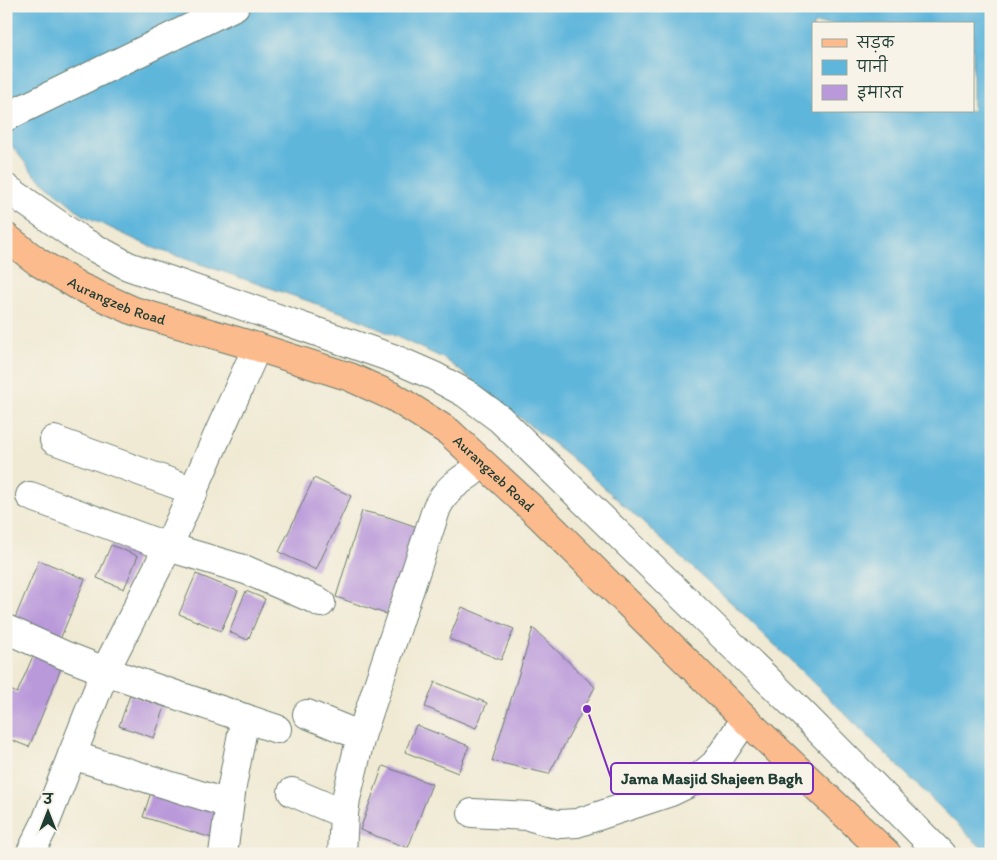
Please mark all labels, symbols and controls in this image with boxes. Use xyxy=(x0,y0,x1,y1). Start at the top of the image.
legend xyxy=(812,22,974,112)
text: सड़क xyxy=(856,34,895,53)
text: पानी xyxy=(856,55,889,76)
text: इमारत xyxy=(857,84,904,102)
street label: Aurangzeb Road xyxy=(64,273,168,329)
street label: Aurangzeb Road xyxy=(449,431,538,515)
callout: Jama Masjid Shajeen Bagh xyxy=(611,763,813,794)
text: Jama Masjid Shajeen Bagh xyxy=(620,769,803,789)
north arrow xyxy=(22,788,72,838)
text: उ xyxy=(41,791,54,808)

